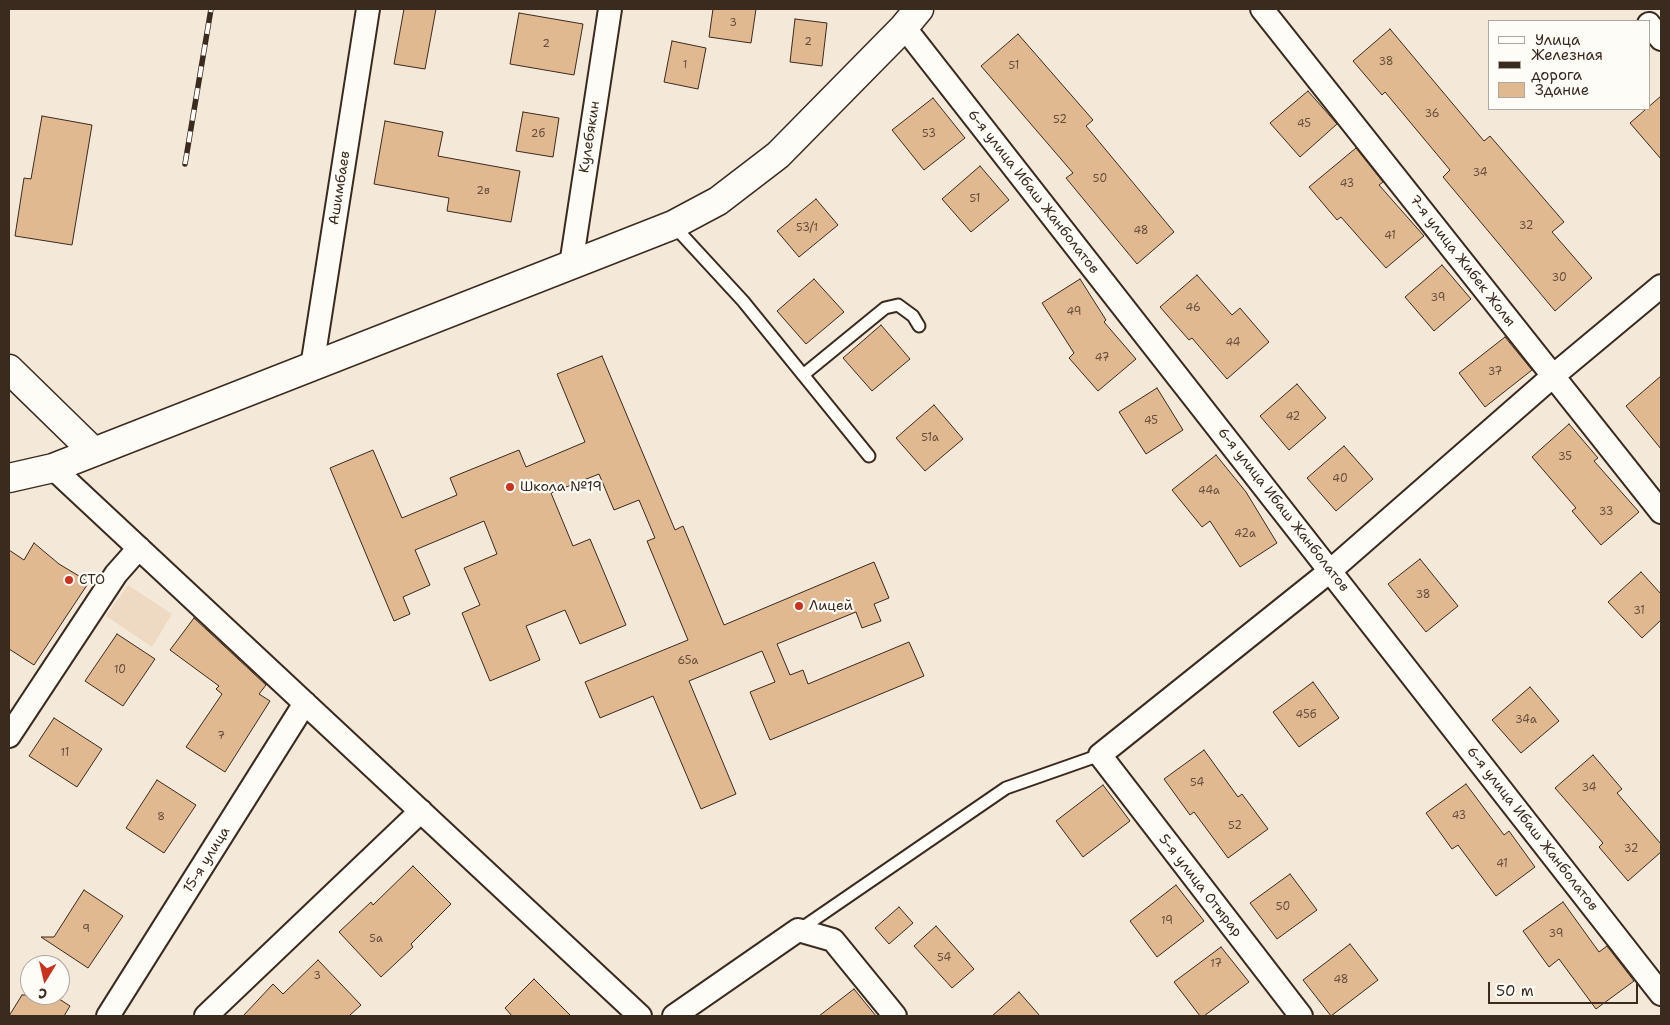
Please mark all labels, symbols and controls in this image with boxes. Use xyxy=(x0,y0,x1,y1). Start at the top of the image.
house number: 3 xyxy=(729,16,737,30)
legend xyxy=(1488,20,1650,110)
text: Улица xyxy=(1535,30,1580,50)
house number: 2 xyxy=(804,35,812,49)
house number: 2 xyxy=(542,37,550,51)
text: Железная дорога xyxy=(1531,45,1603,85)
house number: 38 xyxy=(1378,55,1394,69)
house number: 1 xyxy=(683,58,687,72)
house number: 51 xyxy=(1009,59,1019,73)
text: Здание xyxy=(1535,80,1589,100)
street label: Кулебякин xyxy=(576,100,604,174)
street label: 6-я улица Ибаш Жанболатов xyxy=(964,107,1102,277)
house number: 36 xyxy=(1424,107,1440,121)
house number: 52 xyxy=(1053,113,1067,127)
house number: 45 xyxy=(1297,117,1311,131)
house number: 2б xyxy=(531,127,545,141)
house number: 53 xyxy=(922,127,936,141)
street label: Ашимбаев xyxy=(326,150,354,226)
house number: 34 xyxy=(1473,166,1487,180)
house number: 50 xyxy=(1093,172,1107,186)
house number: 43 xyxy=(1340,177,1354,191)
house number: 2в xyxy=(476,184,490,198)
house number: 51 xyxy=(970,192,980,206)
street label: 7-я улица Жибек Жолы xyxy=(1405,192,1519,330)
house number: 32 xyxy=(1519,219,1533,233)
house number: 53/1 xyxy=(796,221,818,235)
house number: 48 xyxy=(1133,224,1149,238)
house number: 41 xyxy=(1384,229,1396,243)
house number: 30 xyxy=(1551,271,1567,285)
house number: 39 xyxy=(1431,291,1445,305)
house number: 46 xyxy=(1185,301,1201,315)
house number: 49 xyxy=(1067,305,1081,319)
house number: 44 xyxy=(1225,336,1241,350)
house number: 47 xyxy=(1095,351,1109,365)
house number: 37 xyxy=(1488,365,1502,379)
house number: 42 xyxy=(1286,410,1300,424)
house number: 45 xyxy=(1144,414,1158,428)
street label: 6-я улица Ибаш Жанболатов xyxy=(1214,425,1352,595)
house number: 51а xyxy=(921,431,939,445)
house number: 35 xyxy=(1558,450,1572,464)
house number: 40 xyxy=(1332,472,1348,486)
place label: Школа №19 xyxy=(520,479,602,495)
marker: Школа №19 xyxy=(504,481,516,493)
house number: 44а xyxy=(1198,484,1220,498)
house number: 33 xyxy=(1599,505,1613,519)
house number: 42а xyxy=(1234,527,1256,541)
place label: СТО xyxy=(79,572,105,588)
marker: СТО xyxy=(63,574,75,586)
house number: 38 xyxy=(1415,588,1431,602)
place label: Лицей xyxy=(809,598,853,614)
marker: Лицей xyxy=(793,600,805,612)
house number: 31 xyxy=(1633,604,1645,618)
house number: 65а xyxy=(678,654,698,668)
house number: 10 xyxy=(114,663,126,677)
house number: 45б xyxy=(1296,708,1316,722)
house number: 34а xyxy=(1515,713,1537,727)
house number: 7 xyxy=(217,729,225,743)
street label: 6-я улица Ибаш Жанболатов xyxy=(1463,744,1601,914)
house number: 11 xyxy=(61,746,69,760)
house number: 54 xyxy=(1190,776,1204,790)
house number: 34 xyxy=(1582,781,1596,795)
house number: 43 xyxy=(1452,809,1466,823)
house number: 8 xyxy=(157,810,165,824)
house number: 52 xyxy=(1228,819,1242,833)
street label: 15-я улица xyxy=(180,824,234,896)
street label: 5-я улица Отырар xyxy=(1155,831,1245,941)
house number: 32 xyxy=(1624,842,1638,856)
house number: 41 xyxy=(1496,857,1508,871)
house number: 50 xyxy=(1276,900,1290,914)
house number: 19 xyxy=(1161,914,1173,928)
house number: 9 xyxy=(82,922,90,936)
house number: 39 xyxy=(1549,927,1563,941)
house number: 5а xyxy=(369,932,383,946)
house number: 54 xyxy=(937,951,951,965)
north arrow xyxy=(20,955,70,1005)
house number: 17 xyxy=(1210,957,1222,971)
house number: 3 xyxy=(313,969,321,983)
scale bar xyxy=(1490,972,1640,1004)
house number: 48 xyxy=(1333,973,1349,987)
text: 50 m xyxy=(1496,981,1534,1001)
text: С xyxy=(37,984,48,1003)

